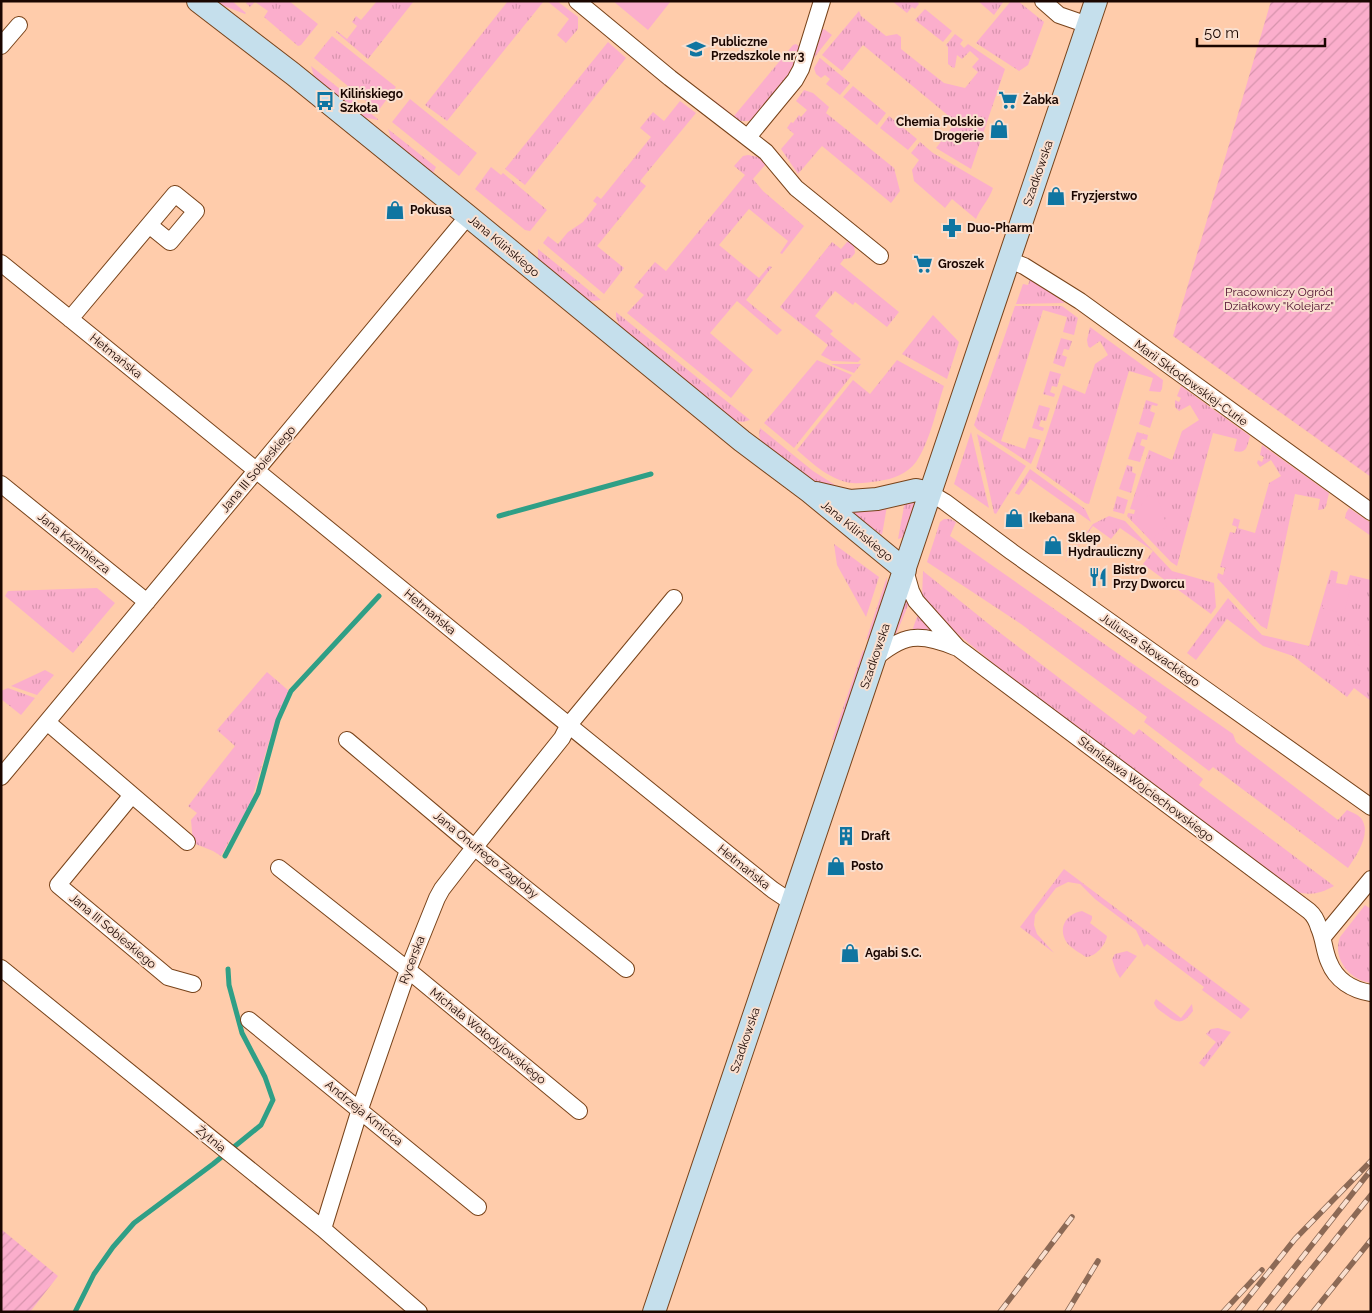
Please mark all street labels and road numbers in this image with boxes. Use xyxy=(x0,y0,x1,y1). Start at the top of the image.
street label: Szadkowska xyxy=(1020,138,1056,208)
street label: Jana Kilińskiego xyxy=(466,212,542,280)
street label: Hetmańska xyxy=(87,331,145,381)
street label: Marii Skłodowskiej-Curie xyxy=(1132,337,1250,429)
street label: Jana III Sobieskiego xyxy=(218,423,298,515)
street label: Jana Kilińskiego xyxy=(818,498,896,564)
street label: Jana Kazimierza xyxy=(35,510,113,576)
street label: Hetmańska xyxy=(401,586,459,638)
street label: Juliusza Słowackiego xyxy=(1098,610,1202,690)
street label: Szadkowska xyxy=(857,621,893,691)
street label: Stanisława Wojciechowskiego xyxy=(1075,733,1217,845)
street label: Jana Onufrego Zagłoby xyxy=(431,809,541,902)
street label: Hetmańska xyxy=(715,842,773,892)
street label: Jana III Sobieskiego xyxy=(67,891,159,971)
street label: Rycerska xyxy=(396,934,428,986)
street label: Michała Wołodyjowskiego xyxy=(427,985,549,1087)
street label: Szadkowska xyxy=(727,1005,763,1075)
street label: Andrzeja Kmicica xyxy=(322,1077,406,1149)
street label: Żytnia xyxy=(193,1123,229,1155)

